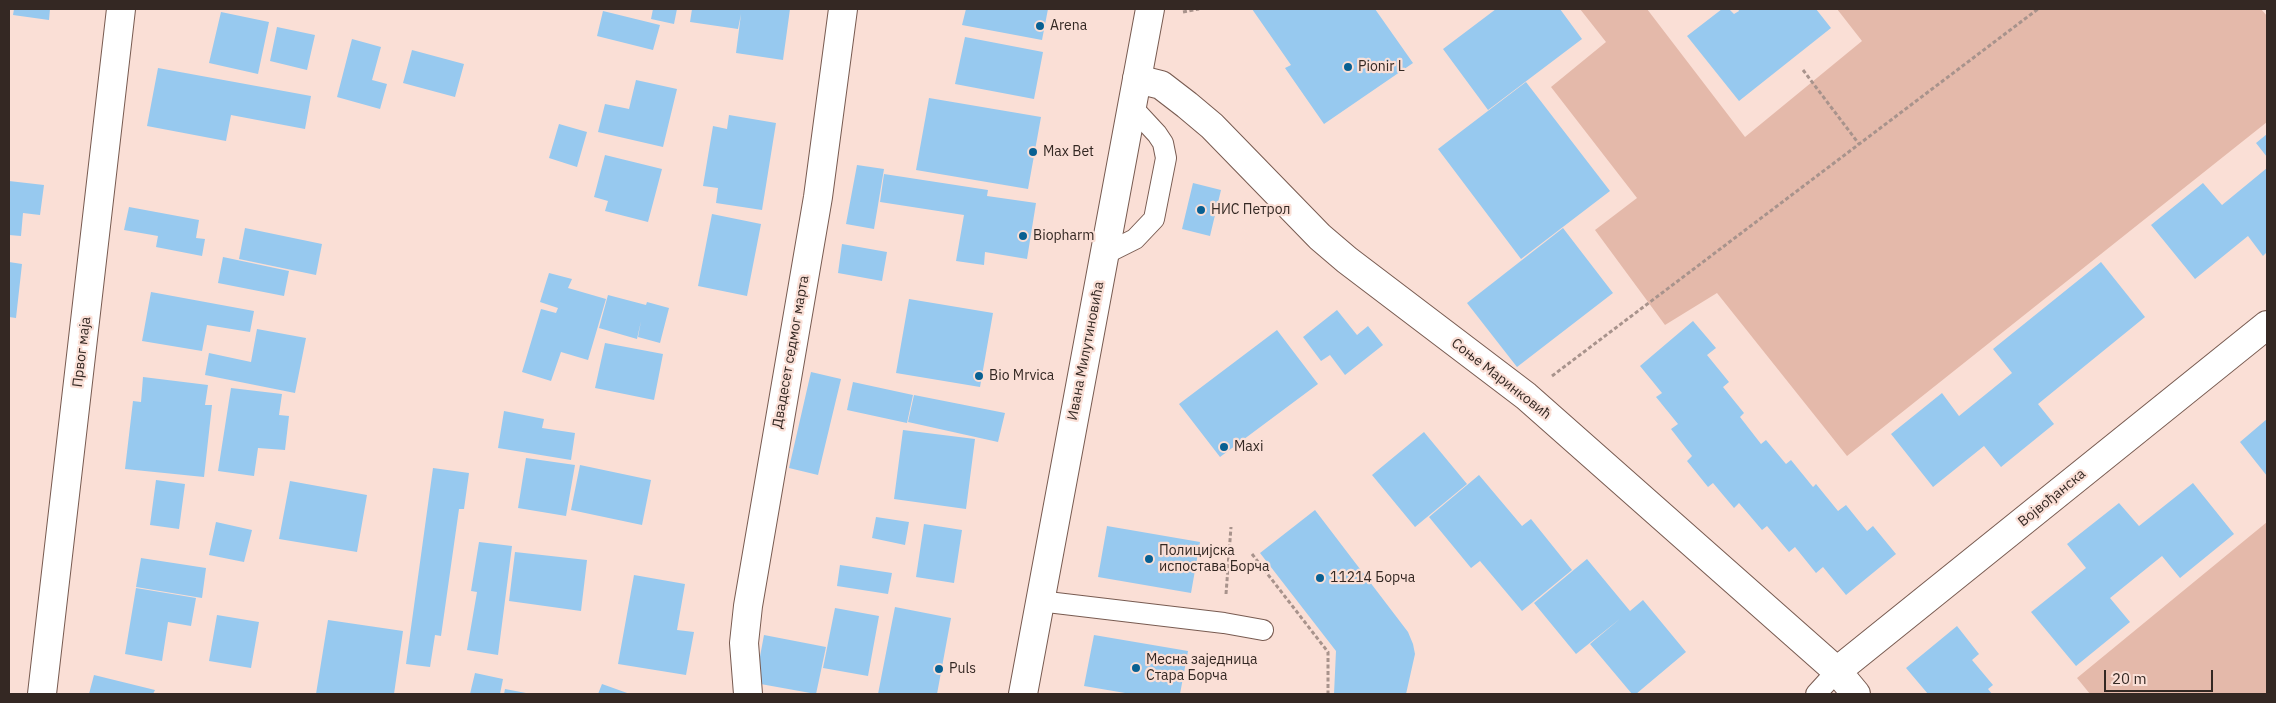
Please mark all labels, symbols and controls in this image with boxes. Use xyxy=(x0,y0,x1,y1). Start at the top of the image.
place label: Arena xyxy=(1050,18,1087,34)
marker: Arena xyxy=(1034,20,1046,32)
place label: Pionir L xyxy=(1358,59,1405,75)
marker: Pionir L xyxy=(1342,61,1354,73)
place label: Max Bet xyxy=(1043,144,1094,160)
marker: Max Bet xyxy=(1027,146,1039,158)
place label: НИС Петрол xyxy=(1211,202,1290,218)
marker: НИС Петрол xyxy=(1195,204,1207,216)
place label: Biopharm xyxy=(1033,228,1094,244)
marker: Biopharm xyxy=(1017,230,1029,242)
street label: Двадесет седмог марта xyxy=(769,274,813,430)
street label: Ивана Милутиновића xyxy=(1064,280,1108,422)
street label: Првог маја xyxy=(69,316,95,388)
street label: Соње Маринковић xyxy=(1448,335,1554,423)
place label: Bio Mrvica xyxy=(989,368,1054,384)
marker: Bio Mrvica xyxy=(973,370,985,382)
place label: Maxi xyxy=(1234,439,1263,455)
marker: Maxi xyxy=(1218,441,1230,453)
street label: Војвођанска xyxy=(2015,466,2089,530)
place label: Полицијска испостава Борча xyxy=(1159,543,1270,576)
marker: Полицијска испостава Борча xyxy=(1143,553,1155,565)
place label: 11214 Борча xyxy=(1330,570,1415,586)
marker: 11214 Борча xyxy=(1314,572,1326,584)
place label: Месна заједница Стара Борча xyxy=(1146,652,1257,684)
scale bar xyxy=(2106,660,2215,692)
place label: Puls xyxy=(949,661,976,677)
marker: Месна заједница Стара Борча xyxy=(1130,662,1142,674)
marker: Puls xyxy=(933,663,945,675)
text: 20 m xyxy=(2112,669,2147,688)

